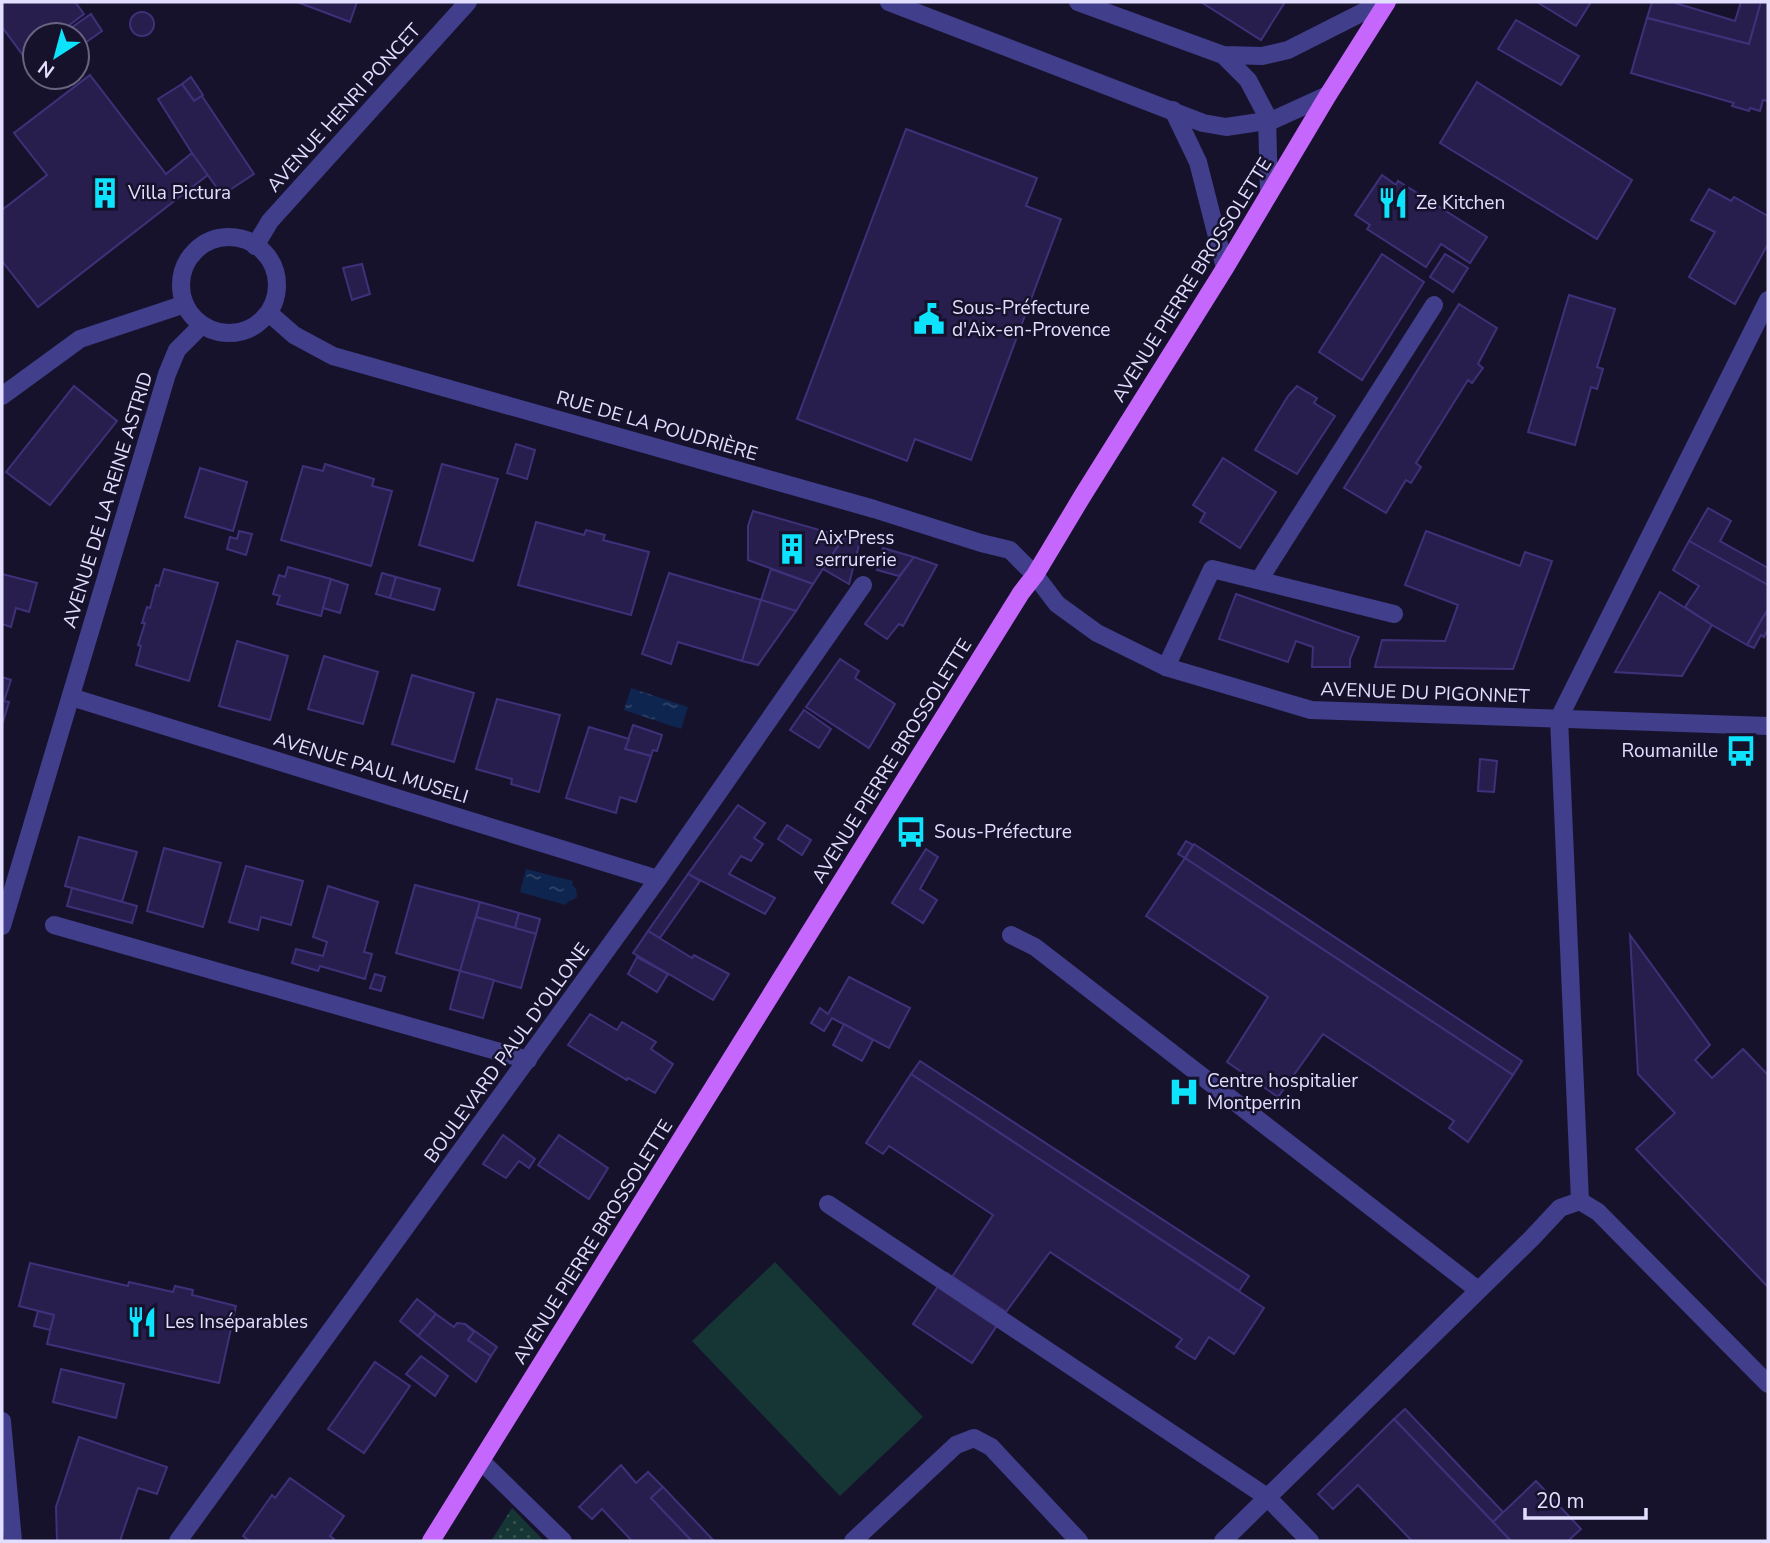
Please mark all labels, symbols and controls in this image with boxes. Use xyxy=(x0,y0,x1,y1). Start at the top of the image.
street label: AVENUE HENRI PONCET xyxy=(261,18,427,198)
north arrow xyxy=(21,21,91,91)
text: N xyxy=(33,54,60,84)
street label: AVENUE PIERRE BROSSOLETTE xyxy=(1106,153,1278,407)
building icon: Villa Pictura xyxy=(88,176,122,210)
place label: Villa Pictura xyxy=(127,180,231,206)
restaurant icon: Ze Kitchen xyxy=(1376,186,1410,220)
place label: Ze Kitchen xyxy=(1416,190,1505,216)
place label: Sous-Préfecture d'Aix-en-Provence xyxy=(952,295,1110,343)
public building icon: Sous-Préfecture d'Aix-en-Provence xyxy=(912,302,946,336)
street label: AVENUE DE LA REINE ASTRID xyxy=(57,369,159,631)
street label: RUE DE LA POUDRIÈRE xyxy=(553,385,761,467)
place label: Aix'Press serrurerie xyxy=(815,525,897,573)
building icon: Aix'Press serrurerie xyxy=(775,532,809,566)
street label: AVENUE PIERRE BROSSOLETTE xyxy=(806,634,978,888)
street label: AVENUE DU PIGONNET xyxy=(1320,676,1531,710)
street label: AVENUE PAUL MUSELI xyxy=(270,726,472,810)
bus stop icon: Roumanille xyxy=(1724,734,1758,768)
place label: Roumanille xyxy=(1621,738,1718,764)
bus stop icon: Sous-Préfecture xyxy=(894,815,928,849)
place label: Sous-Préfecture xyxy=(934,819,1072,845)
street label: BOULEVARD PAUL D'OLLONE xyxy=(418,938,596,1168)
place label: Centre hospitalier Montperrin xyxy=(1207,1068,1358,1116)
hospital icon: Centre hospitalier Montperrin xyxy=(1167,1075,1201,1109)
street label: AVENUE PIERRE BROSSOLETTE xyxy=(507,1115,679,1369)
restaurant icon: Les Inséparables xyxy=(125,1305,159,1339)
place label: Les Inséparables xyxy=(165,1309,308,1335)
scale bar xyxy=(1525,1476,1646,1520)
text: 20 m xyxy=(1536,1487,1585,1515)

